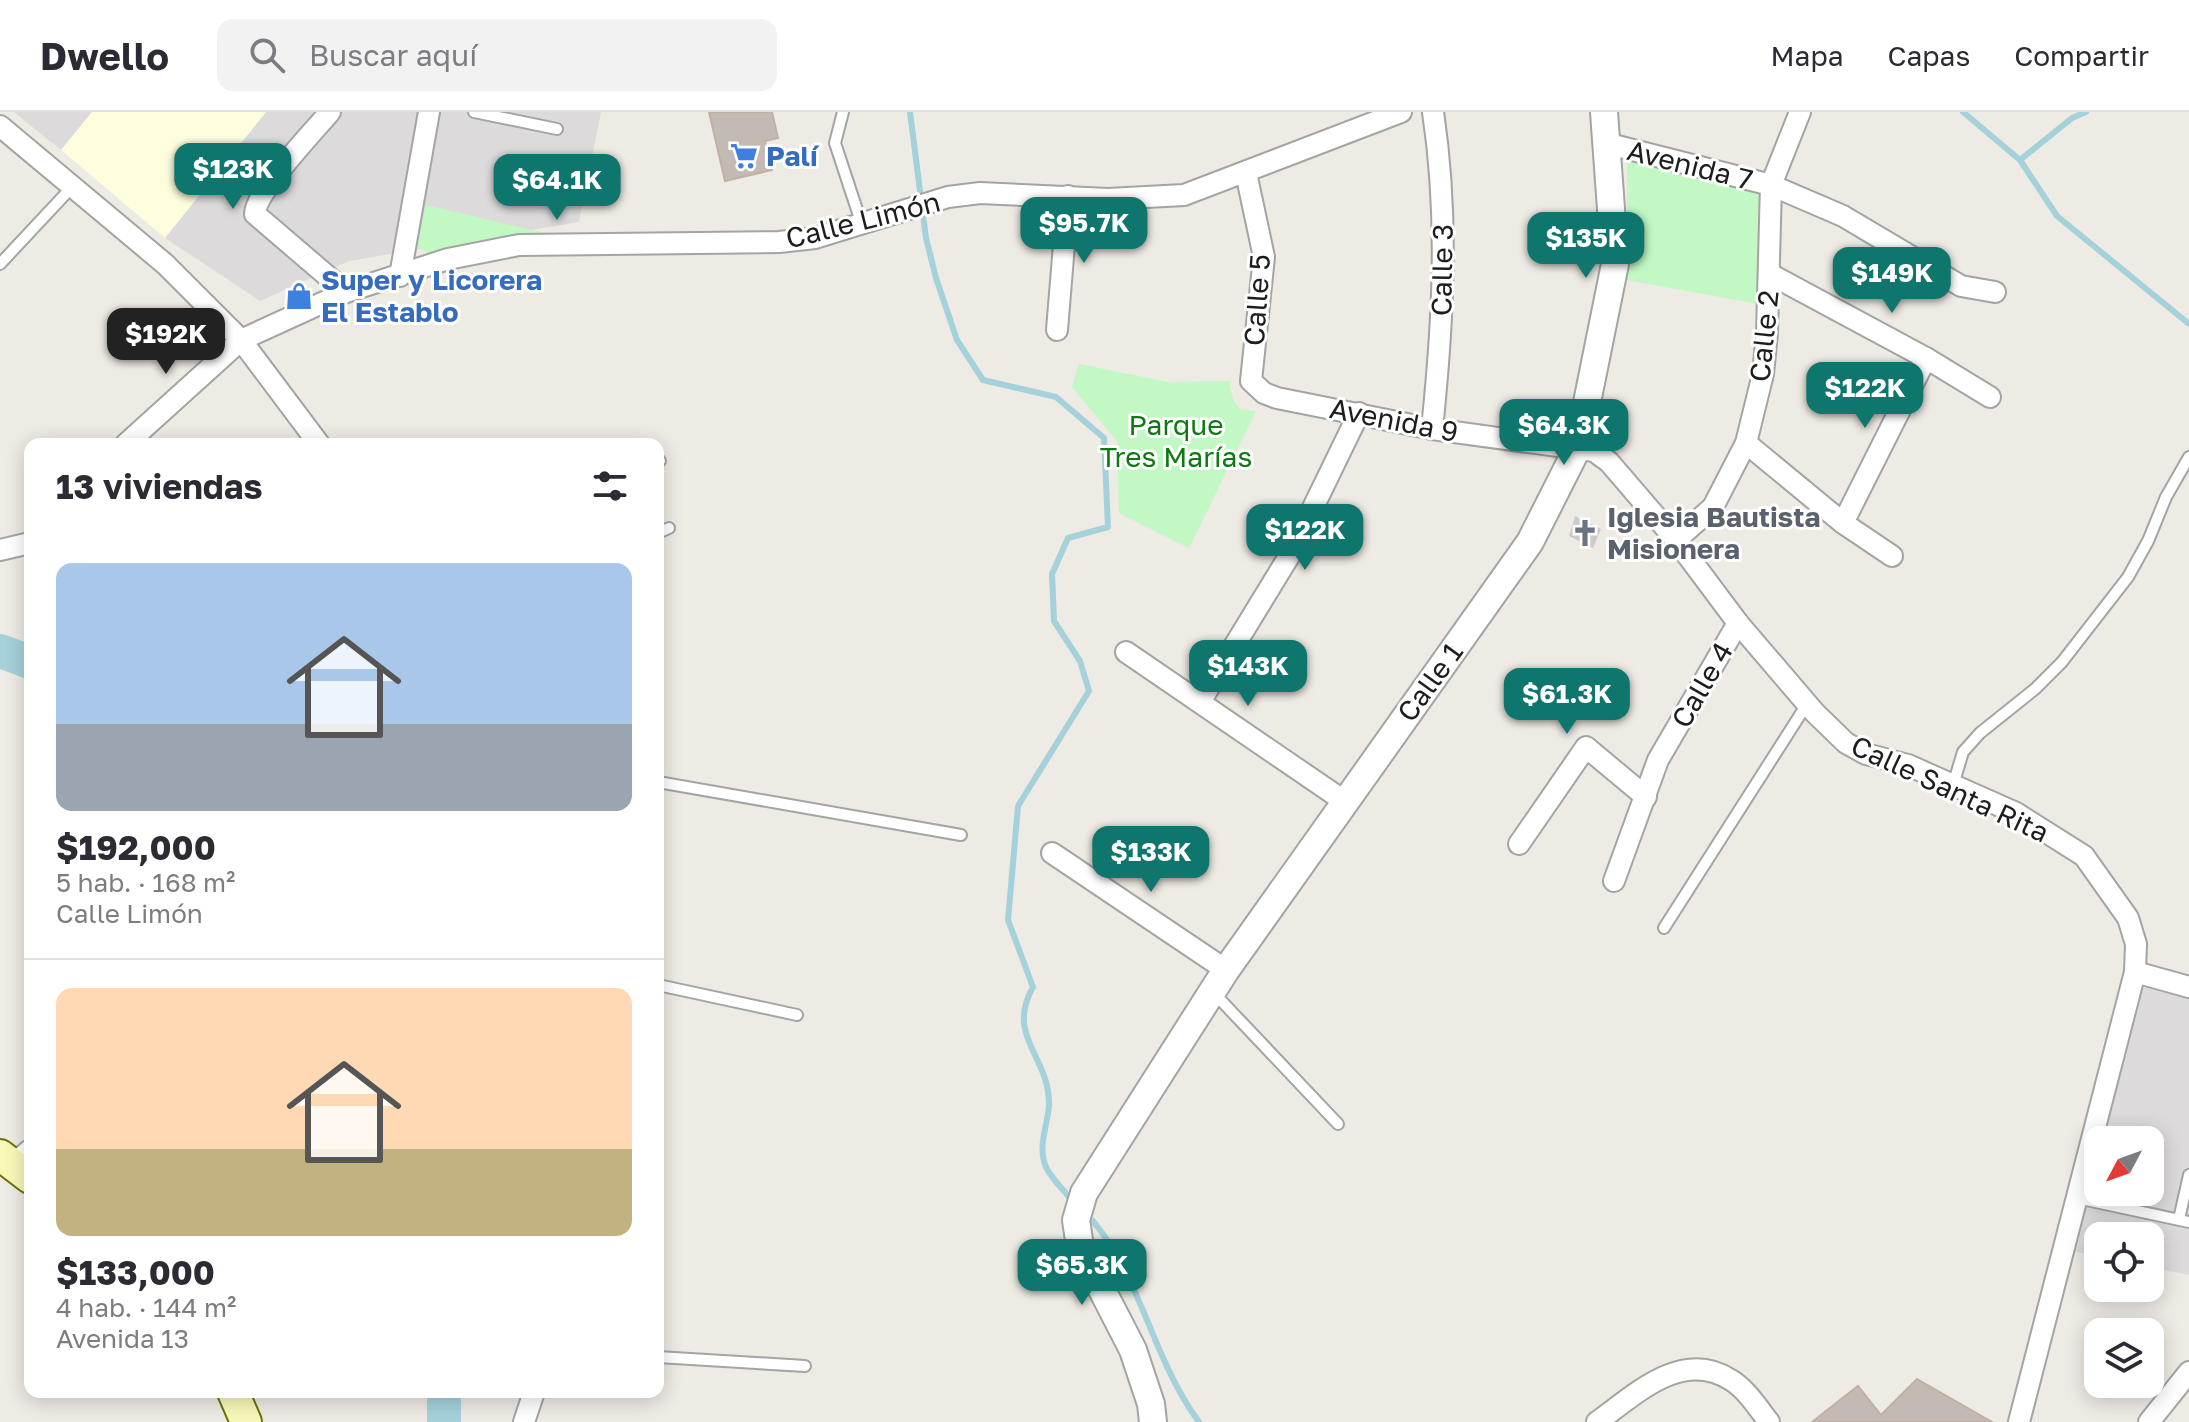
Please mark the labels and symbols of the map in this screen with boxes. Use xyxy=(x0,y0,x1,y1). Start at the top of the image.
street label: Avenida 7 xyxy=(1624,133,1756,196)
place label: Palí xyxy=(766,139,820,172)
supermarket icon: Palí xyxy=(729,141,759,171)
pin: $123K xyxy=(177,143,289,211)
pin: $64.1K xyxy=(492,154,622,222)
street label: Calle Limón xyxy=(782,184,944,255)
pin: $95.7K xyxy=(1019,197,1149,265)
pin: $135K xyxy=(1530,212,1642,280)
street label: Calle 3 xyxy=(1424,224,1459,316)
pin: $149K xyxy=(1836,247,1948,315)
street label: Calle 5 xyxy=(1237,253,1276,347)
place label: Super y Licorera El Establo xyxy=(321,263,542,328)
shop icon: Super y Licorera El Establo xyxy=(284,281,314,311)
street label: Calle 2 xyxy=(1742,288,1785,383)
pin: $192K xyxy=(110,308,222,376)
pin: $122K xyxy=(1809,362,1921,430)
street label: Avenida 9 xyxy=(1327,391,1461,448)
pin: $64.3K xyxy=(1499,399,1629,467)
park label: Parque Tres Marías xyxy=(1100,408,1252,473)
place label: Iglesia Bautista Misionera xyxy=(1607,500,1821,565)
pin: $122K xyxy=(1249,504,1361,572)
church icon: Iglesia Bautista Misionera xyxy=(1570,518,1600,548)
street label: Calle 1 xyxy=(1390,636,1469,728)
street label: Calle 4 xyxy=(1664,636,1739,733)
pin: $143K xyxy=(1192,640,1304,708)
pin: $61.3K xyxy=(1502,668,1632,736)
street label: Calle Santa Rita xyxy=(1846,728,2054,849)
pin: $133K xyxy=(1095,826,1207,894)
north arrow xyxy=(2084,1126,2164,1206)
pin: $65.3K xyxy=(1017,1239,1147,1307)

